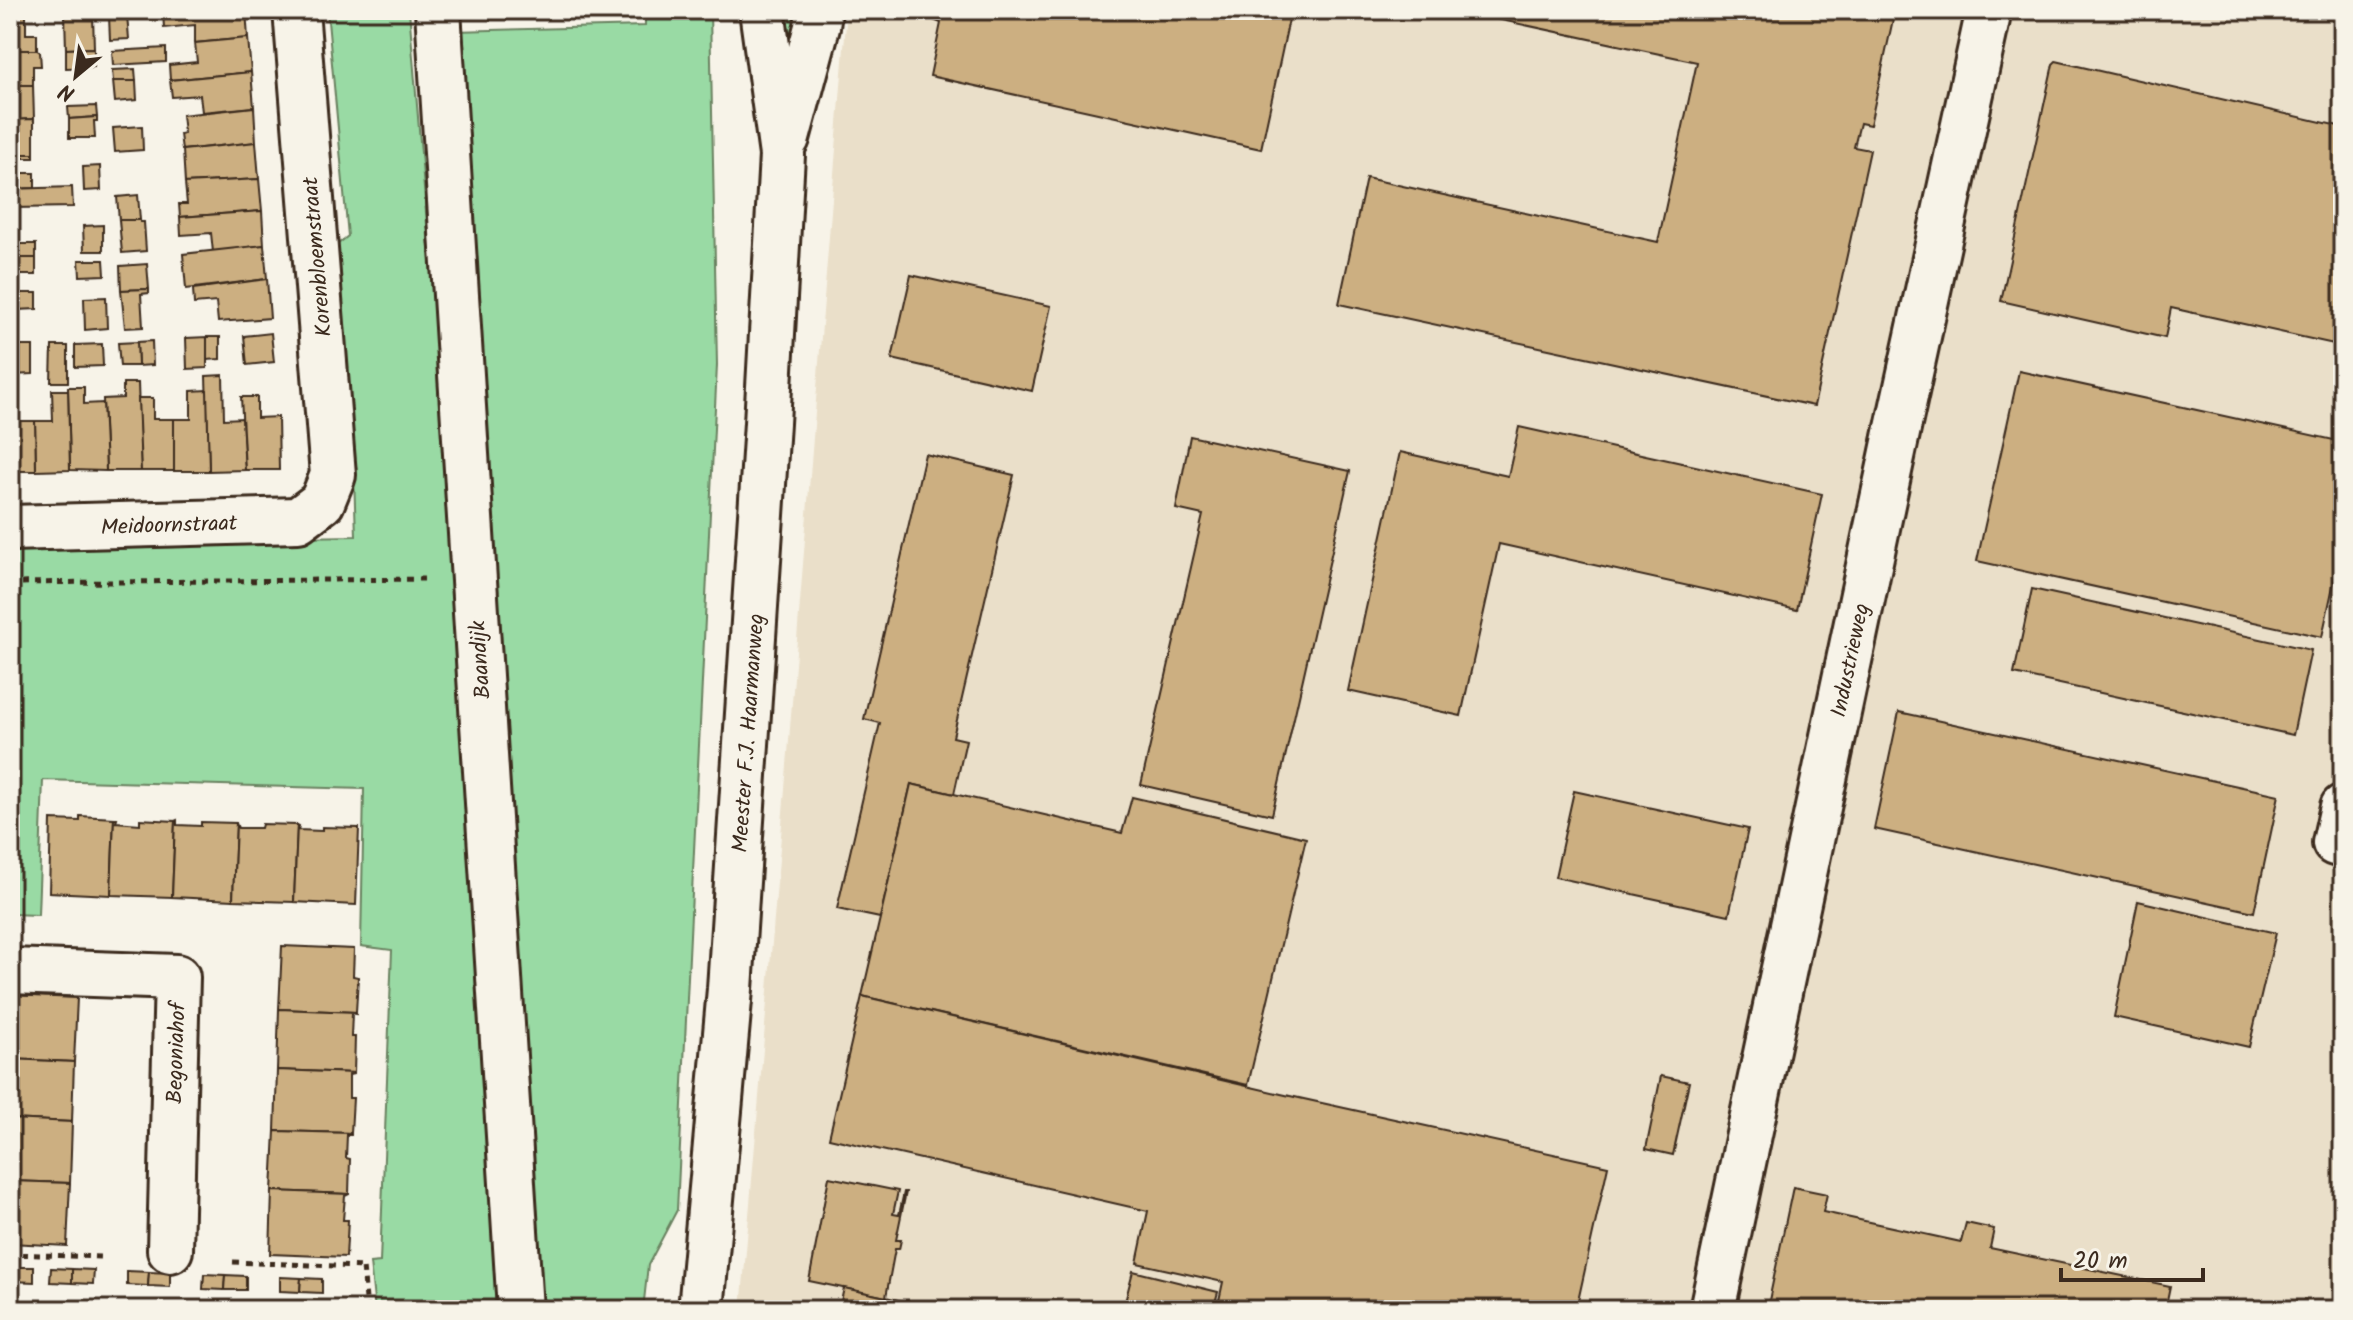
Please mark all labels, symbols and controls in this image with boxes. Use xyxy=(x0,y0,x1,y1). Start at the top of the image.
north arrow xyxy=(36,36,116,116)
text: N xyxy=(53,73,82,110)
street label: Korenbloemstraat xyxy=(294,175,343,338)
street label: Meidoornstraat xyxy=(100,507,239,546)
street label: Industrieweg xyxy=(1822,600,1881,721)
street label: Meester F.J. Haarmanweg xyxy=(724,613,775,854)
street label: Baandijk xyxy=(461,619,502,700)
street label: Begoniahof xyxy=(158,999,197,1104)
scale bar xyxy=(2061,1232,2203,1282)
text: 20 m xyxy=(2073,1242,2128,1281)

